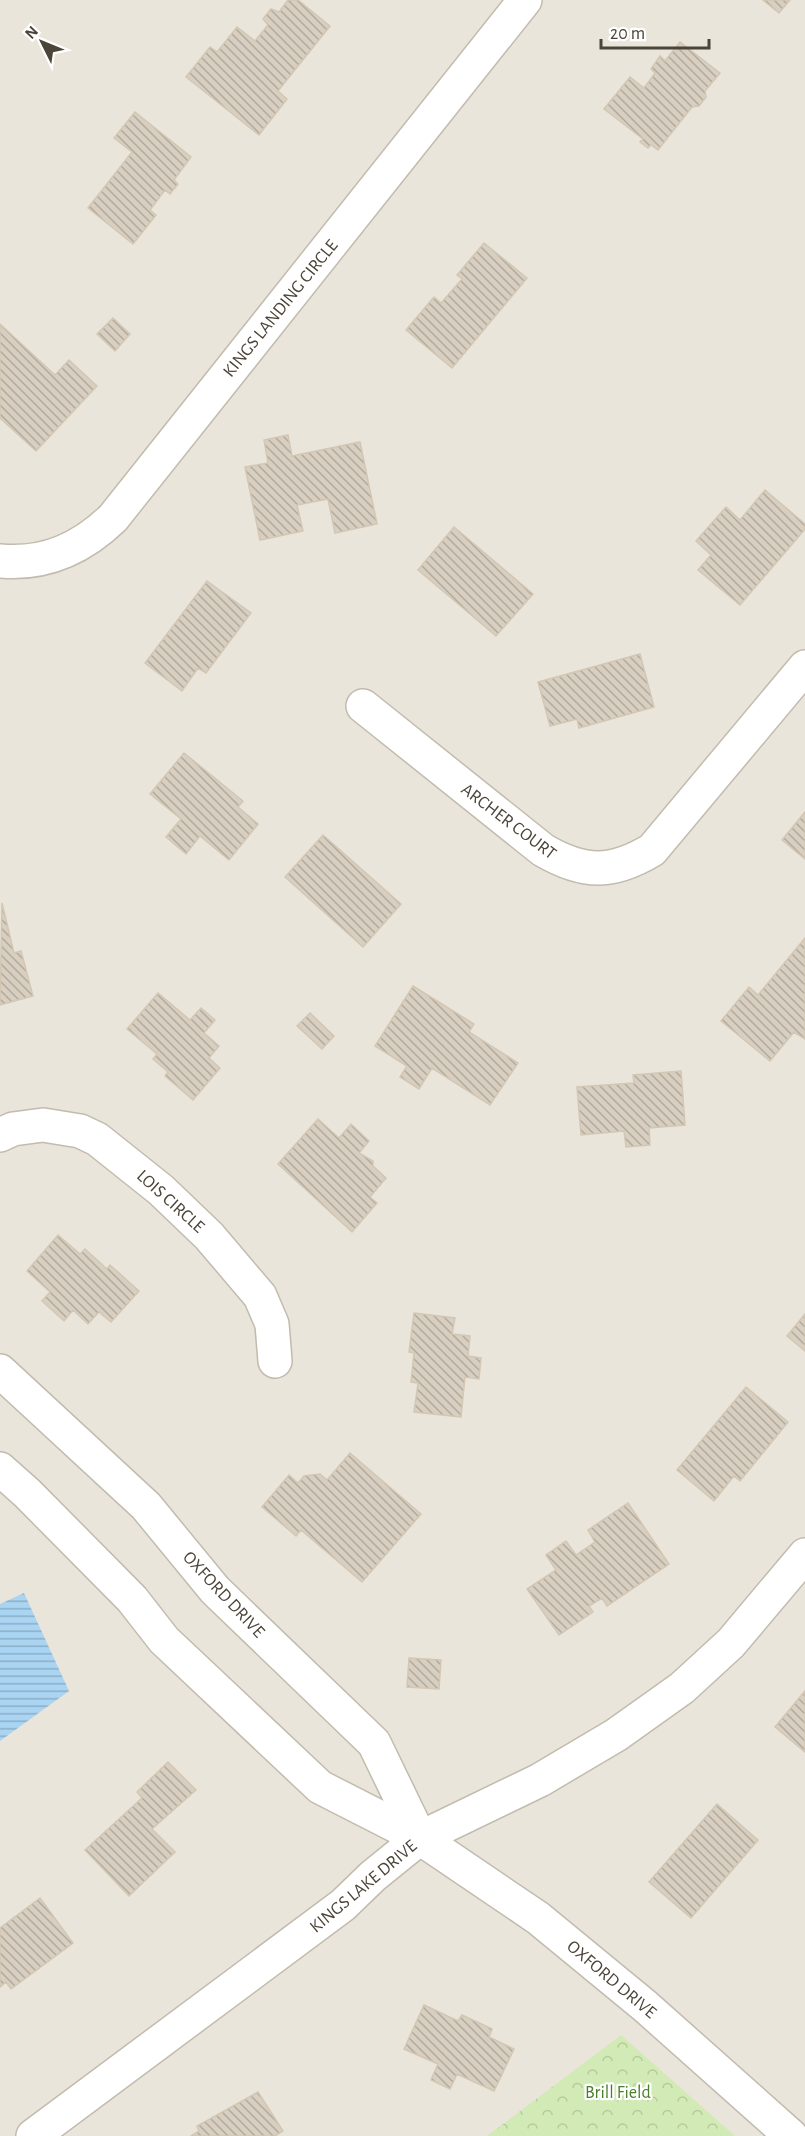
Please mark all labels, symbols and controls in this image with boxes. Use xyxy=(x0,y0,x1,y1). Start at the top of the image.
north arrow xyxy=(12,12,72,72)
scale bar xyxy=(601,12,709,50)
text: N xyxy=(22,23,41,42)
text: 20 m xyxy=(610,25,645,43)
street label: KINGS LANDING CIRCLE xyxy=(220,236,342,381)
street label: ARCHER COURT xyxy=(458,780,559,863)
street label: LOIS CIRCLE xyxy=(133,1167,208,1237)
street label: OXFORD DRIVE xyxy=(179,1548,268,1641)
street label: KINGS LAKE DRIVE xyxy=(307,1837,421,1936)
street label: OXFORD DRIVE xyxy=(563,1937,660,2022)
park label: Brill Field xyxy=(585,2084,651,2102)

